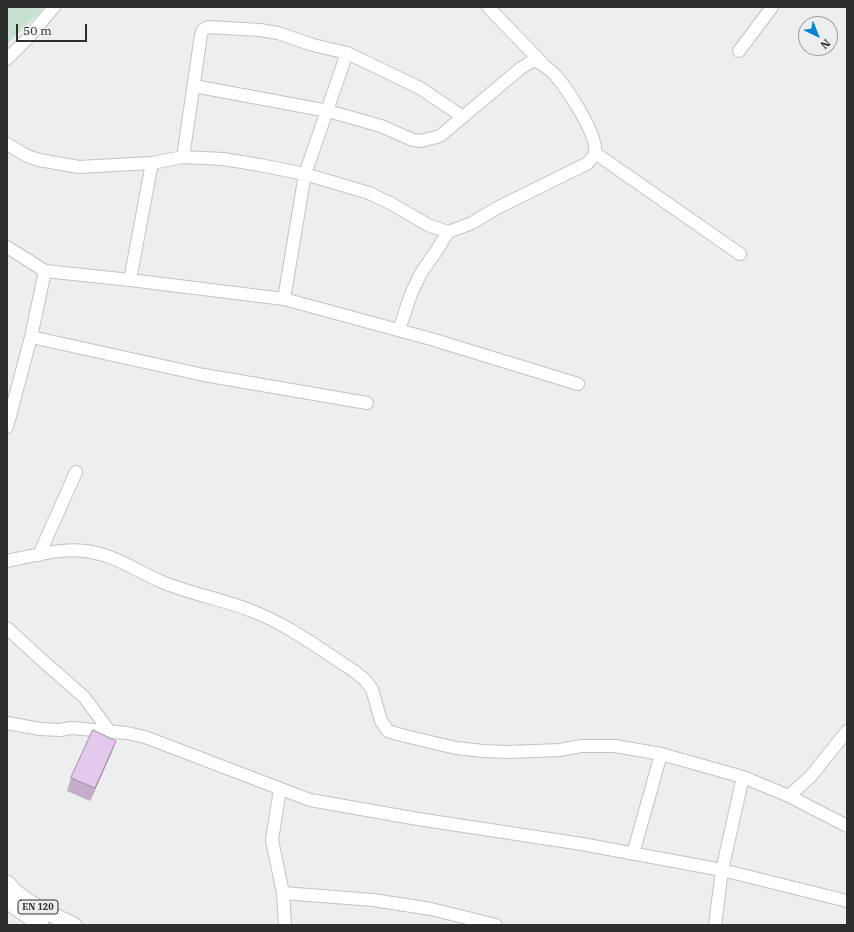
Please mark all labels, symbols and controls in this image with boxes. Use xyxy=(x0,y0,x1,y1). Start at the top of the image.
scale bar xyxy=(18,16,89,42)
north arrow xyxy=(798,16,838,56)
text: 50 m xyxy=(23,23,52,38)
text: N xyxy=(818,36,833,52)
road number: EN 120 xyxy=(18,900,58,914)

